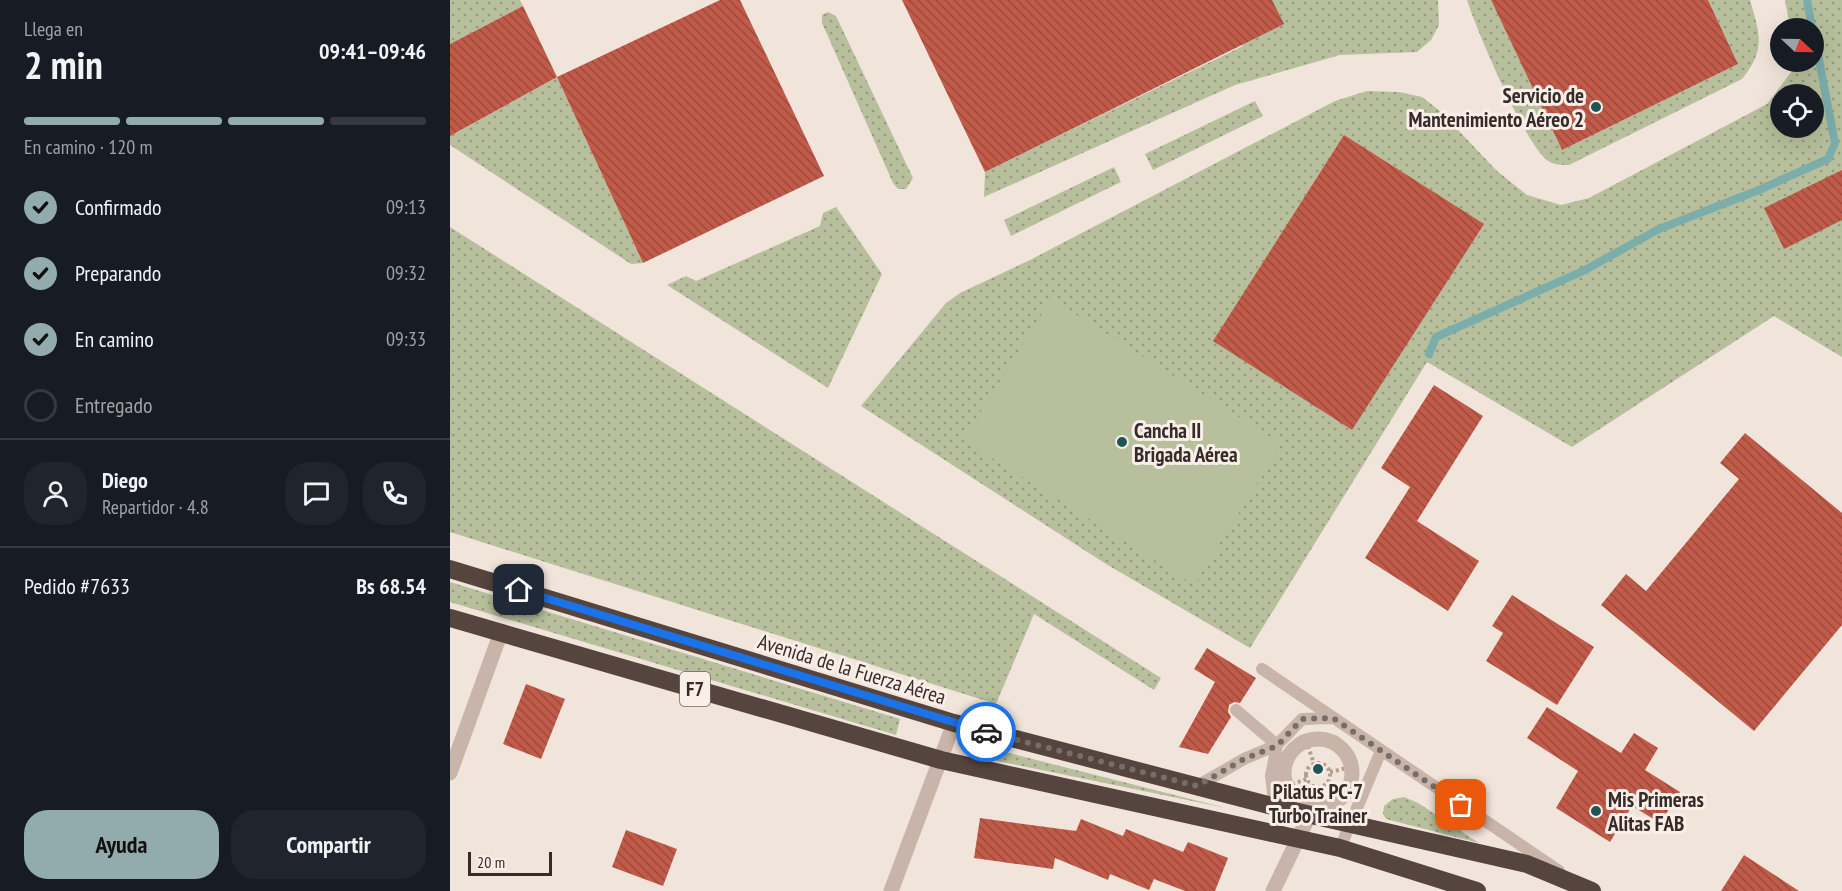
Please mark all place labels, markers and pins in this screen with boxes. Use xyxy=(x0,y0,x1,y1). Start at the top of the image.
place label: Servicio de Mantenimiento Aéreo 2 xyxy=(1409,82,1584,133)
marker: Servicio de Mantenimiento Aéreo 2 xyxy=(1589,100,1603,114)
place label: Cancha II Brigada Aérea xyxy=(1134,417,1238,468)
marker: Cancha II Brigada Aérea xyxy=(1115,435,1129,449)
pin xyxy=(493,564,544,615)
marker: Pilatus PC-7 Turbo Trainer xyxy=(1311,762,1325,776)
place label: Pilatus PC-7 Turbo Trainer xyxy=(1269,778,1368,829)
pin xyxy=(1435,779,1486,830)
place label: Mis Primeras Alitas FAB xyxy=(1607,786,1704,837)
marker: Mis Primeras Alitas FAB xyxy=(1589,804,1603,818)

